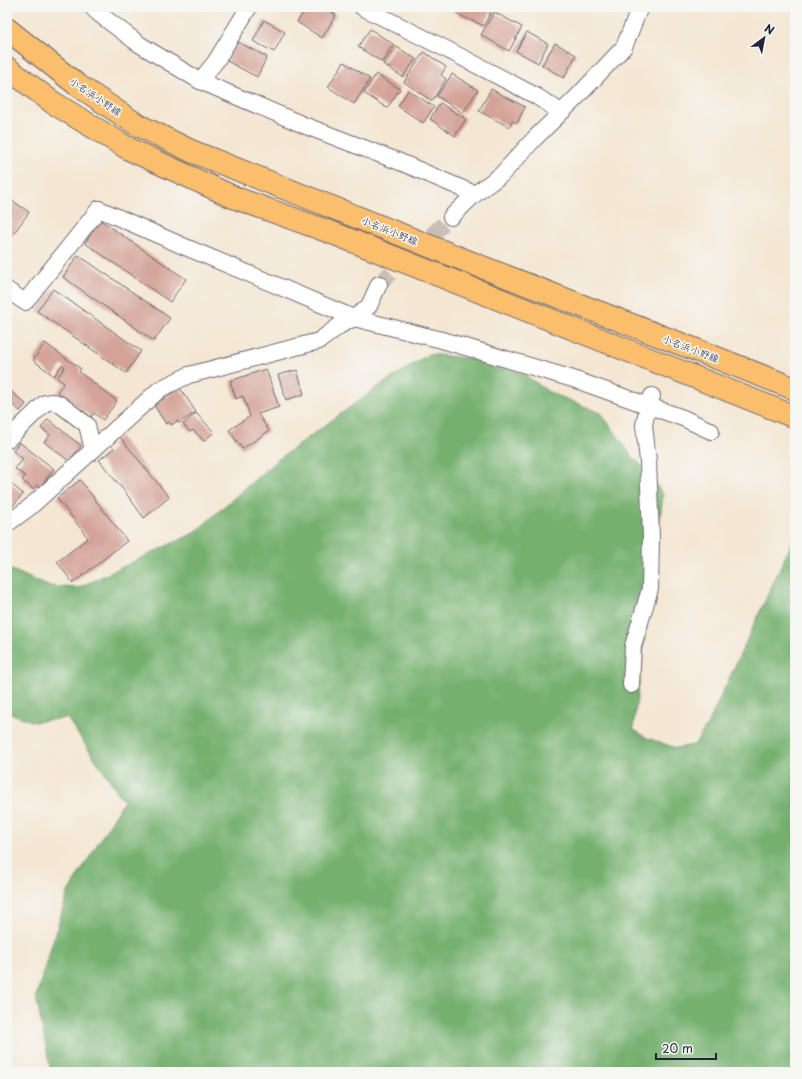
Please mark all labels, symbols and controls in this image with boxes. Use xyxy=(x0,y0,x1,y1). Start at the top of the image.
north arrow xyxy=(744,18,784,58)
text: N xyxy=(761,20,778,39)
street label: 小名浜小野線 xyxy=(67,73,125,119)
street label: 小名浜小野線 xyxy=(359,212,421,248)
street label: 小名浜小野線 xyxy=(660,330,722,366)
scale bar xyxy=(656,1035,716,1061)
text: 20 m xyxy=(662,1039,693,1057)

